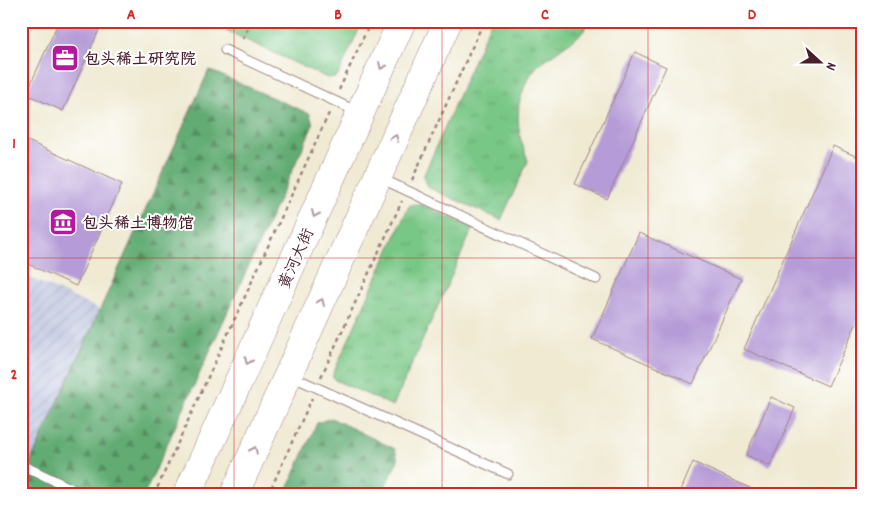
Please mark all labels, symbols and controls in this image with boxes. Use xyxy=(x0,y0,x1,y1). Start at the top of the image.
text: A xyxy=(127,4,136,27)
text: B xyxy=(334,4,342,27)
text: C xyxy=(541,4,549,27)
text: D xyxy=(748,4,757,27)
north arrow xyxy=(796,38,846,88)
office icon: 包头稀土研究院 xyxy=(50,43,80,73)
place label: 包头稀土研究院 xyxy=(84,49,196,72)
text: N xyxy=(820,59,841,73)
one-way arrow xyxy=(378,61,389,70)
text: 1 xyxy=(12,133,16,156)
one-way arrow xyxy=(389,134,399,143)
museum icon: 包头稀土博物馆 xyxy=(48,207,78,237)
one-way arrow xyxy=(311,208,321,217)
place label: 包头稀土博物馆 xyxy=(82,213,194,236)
street label: 黄河大街 xyxy=(274,225,321,293)
one-way arrow xyxy=(314,298,325,307)
one-way arrow xyxy=(243,356,254,365)
text: 2 xyxy=(11,364,18,387)
one-way arrow xyxy=(247,446,258,455)

